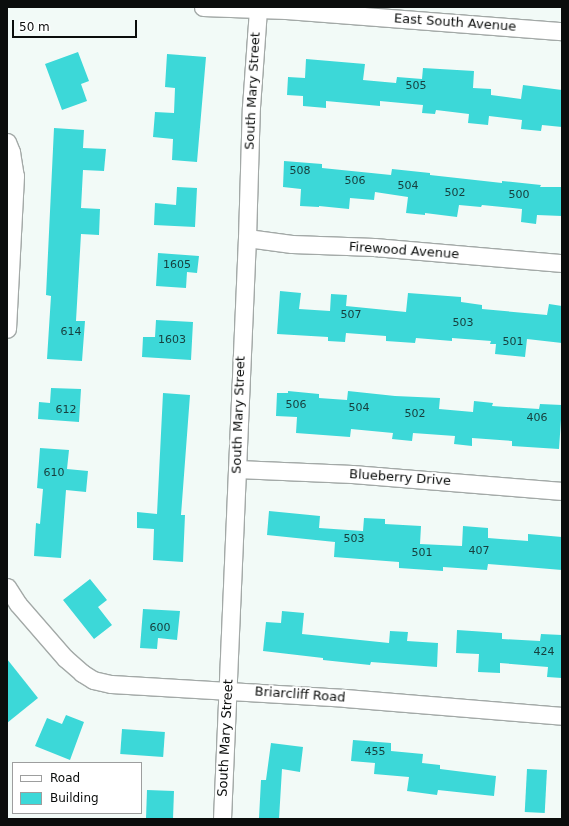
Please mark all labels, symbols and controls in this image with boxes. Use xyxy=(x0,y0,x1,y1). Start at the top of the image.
street label: East South Avenue xyxy=(393,11,517,35)
scale bar xyxy=(14,12,139,38)
text: 50 m xyxy=(19,20,50,34)
street label: South Mary Street xyxy=(242,32,264,150)
house number: 505 xyxy=(406,79,426,93)
house number: 508 xyxy=(290,164,310,178)
house number: 506 xyxy=(345,174,365,188)
house number: 504 xyxy=(398,179,418,193)
house number: 502 xyxy=(445,186,465,200)
house number: 500 xyxy=(509,188,529,202)
street label: Firewood Avenue xyxy=(348,239,460,263)
house number: 1605 xyxy=(163,258,191,272)
house number: 507 xyxy=(341,308,361,322)
house number: 503 xyxy=(453,316,473,330)
house number: 614 xyxy=(61,325,81,339)
house number: 1603 xyxy=(158,333,186,347)
house number: 501 xyxy=(503,335,523,349)
street label: South Mary Street xyxy=(229,356,249,474)
house number: 506 xyxy=(286,398,306,412)
house number: 504 xyxy=(349,401,369,415)
house number: 612 xyxy=(56,403,76,417)
house number: 502 xyxy=(405,407,425,421)
house number: 406 xyxy=(527,411,547,425)
house number: 610 xyxy=(44,466,64,480)
street label: Blueberry Drive xyxy=(349,467,451,489)
house number: 503 xyxy=(344,532,364,546)
house number: 407 xyxy=(469,544,489,558)
house number: 501 xyxy=(412,546,432,560)
house number: 600 xyxy=(150,621,170,635)
house number: 424 xyxy=(534,645,554,659)
street label: South Mary Street xyxy=(215,679,237,797)
street label: Briarcliff Road xyxy=(254,684,346,706)
house number: 455 xyxy=(365,745,385,759)
legend xyxy=(12,762,142,814)
text: Road xyxy=(50,771,80,785)
text: Building xyxy=(50,791,99,805)

